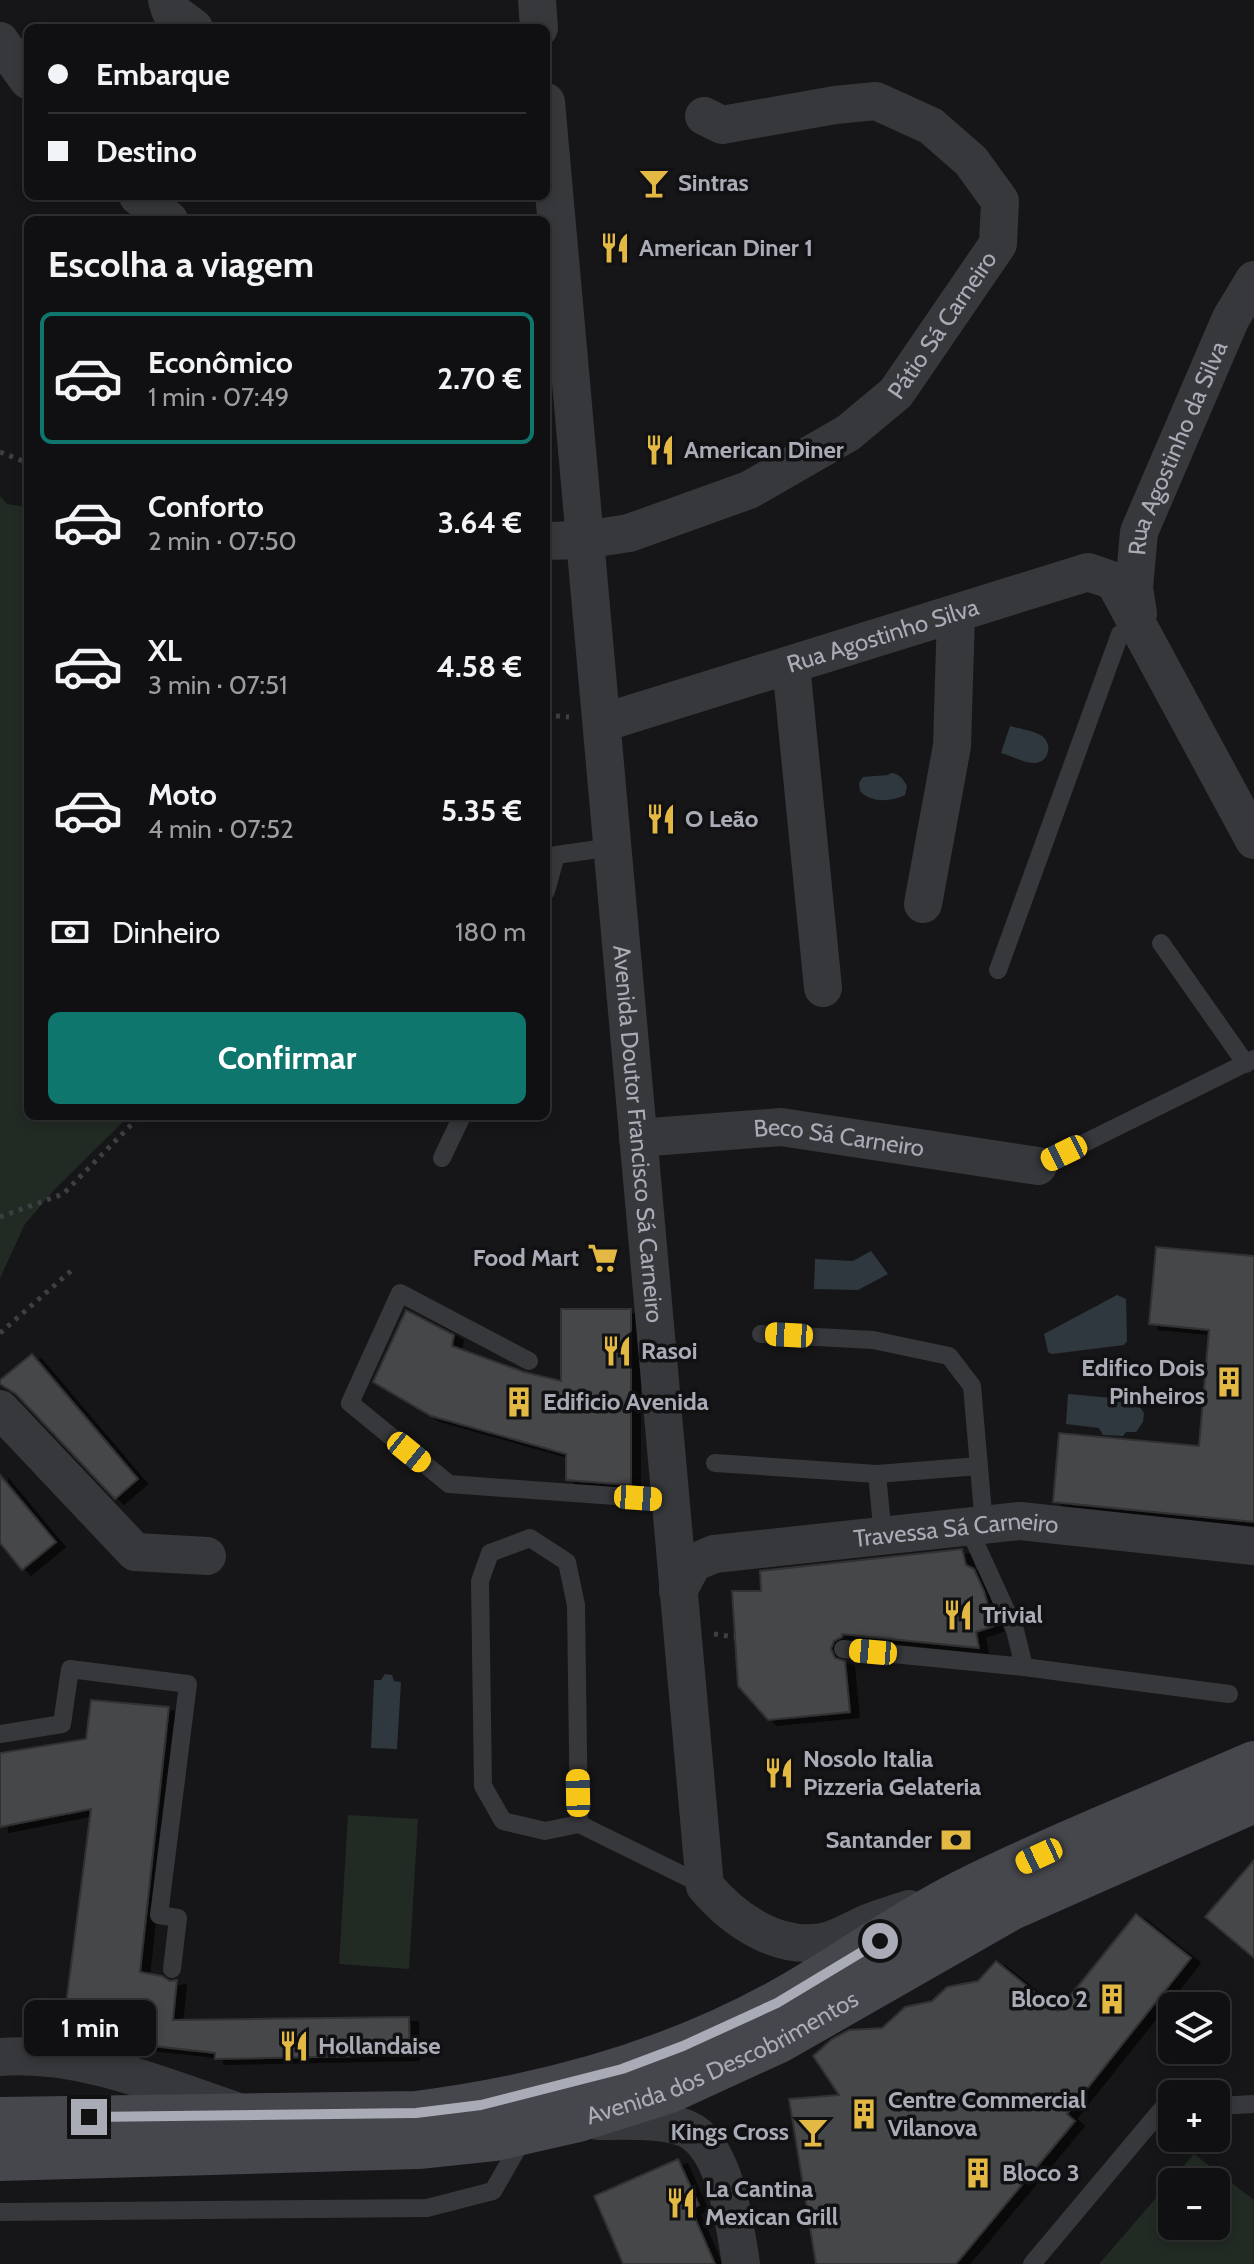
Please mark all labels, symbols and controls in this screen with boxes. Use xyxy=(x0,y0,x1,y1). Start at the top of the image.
text: Embarque xyxy=(96,56,230,93)
text: Destino xyxy=(96,133,197,170)
bar icon: Sintras xyxy=(637,166,671,200)
place label: Sintras xyxy=(678,168,749,197)
restaurant icon: American Diner 1 xyxy=(598,231,632,265)
place label: American Diner 1 xyxy=(639,233,813,262)
text: Escolha a viagem xyxy=(48,242,314,286)
street label: Pátio Sá Carneiro xyxy=(881,245,1003,404)
street label: Rua Agostinho da Silva xyxy=(1122,336,1234,556)
icon: car xyxy=(52,342,124,414)
text: Econômico xyxy=(148,344,293,381)
text: 2.70 € xyxy=(437,360,522,397)
text: 1 min · 07:49 xyxy=(148,381,289,413)
restaurant icon: American Diner xyxy=(643,433,677,467)
place label: American Diner xyxy=(684,435,844,464)
icon: car xyxy=(52,486,124,558)
text: Conforto xyxy=(148,488,264,525)
text: 3.64 € xyxy=(438,504,522,541)
text: 2 min · 07:50 xyxy=(148,525,297,557)
street label: Rua Agostinho Silva xyxy=(783,592,983,679)
icon: car xyxy=(52,630,124,702)
text: XL xyxy=(148,632,182,669)
text: 4.58 € xyxy=(436,648,522,685)
text: 3 min · 07:51 xyxy=(148,669,288,701)
icon: car xyxy=(52,774,124,846)
text: Moto xyxy=(148,776,217,813)
text: 5.35 € xyxy=(441,792,522,829)
restaurant icon: O Leão xyxy=(644,802,678,836)
place label: O Leão xyxy=(685,804,759,833)
text: 4 min · 07:52 xyxy=(148,813,294,845)
icon: cash xyxy=(48,910,92,954)
text: Dinheiro xyxy=(112,914,220,951)
text: 180 m xyxy=(455,916,526,948)
street label: Avenida Doutor Francisco Sá Carneiro xyxy=(607,944,670,1324)
button: Confirmar xyxy=(48,1012,526,1104)
street label: Beco Sá Carneiro xyxy=(752,1112,926,1163)
car xyxy=(1037,1132,1091,1174)
supermarket icon: Food Mart xyxy=(586,1241,620,1275)
place label: Food Mart xyxy=(473,1243,579,1272)
car xyxy=(764,1322,814,1348)
restaurant icon: Rasoi xyxy=(600,1334,634,1368)
place label: Rasoi xyxy=(641,1336,697,1365)
place label: Edifico Dois Pinheiros xyxy=(1081,1353,1205,1410)
building icon: Edifico Dois Pinheiros xyxy=(1212,1365,1246,1399)
building icon: Edificio Avenida xyxy=(502,1385,536,1419)
place label: Edificio Avenida xyxy=(543,1387,709,1416)
car xyxy=(383,1428,435,1476)
car xyxy=(613,1484,663,1512)
street label: Travessa Sá Carneiro xyxy=(852,1506,1060,1553)
restaurant icon: Trivial xyxy=(941,1598,975,1632)
place label: Trivial xyxy=(982,1600,1043,1629)
car xyxy=(848,1638,898,1666)
place label: Nosolo Italia Pizzeria Gelateria xyxy=(803,1744,981,1801)
restaurant icon: Nosolo Italia Pizzeria Gelateria xyxy=(762,1756,796,1790)
car xyxy=(566,1769,590,1817)
bank icon: Santander xyxy=(939,1823,973,1857)
place label: Santander xyxy=(826,1825,932,1854)
car xyxy=(1012,1835,1066,1877)
route start xyxy=(862,1923,898,1959)
building icon: Bloco 2 xyxy=(1095,1982,1129,2016)
street label: Avenida dos Descobrimentos xyxy=(582,1984,863,2131)
place label: Bloco 2 xyxy=(1011,1984,1088,2013)
map controls xyxy=(1158,1992,1230,2240)
button: layers xyxy=(1158,1992,1230,2064)
callout: 1 min xyxy=(23,2001,155,2057)
text: 1 min xyxy=(61,2012,119,2044)
restaurant icon: Hollandaise xyxy=(277,2029,311,2063)
place label: Hollandaise xyxy=(318,2031,441,2060)
button: + xyxy=(1158,2080,1230,2152)
place label: Centre Commercial Vilanova xyxy=(888,2085,1086,2142)
building icon: Centre Commercial Vilanova xyxy=(847,2097,881,2131)
route end xyxy=(71,2099,107,2135)
bar icon: Kings Cross xyxy=(796,2115,830,2149)
place label: Kings Cross xyxy=(670,2117,789,2146)
building icon: Bloco 3 xyxy=(961,2156,995,2190)
place label: Bloco 3 xyxy=(1002,2158,1080,2187)
button: − xyxy=(1158,2168,1230,2240)
place label: La Cantina Mexican Grill xyxy=(705,2174,838,2231)
restaurant icon: La Cantina Mexican Grill xyxy=(664,2186,698,2220)

